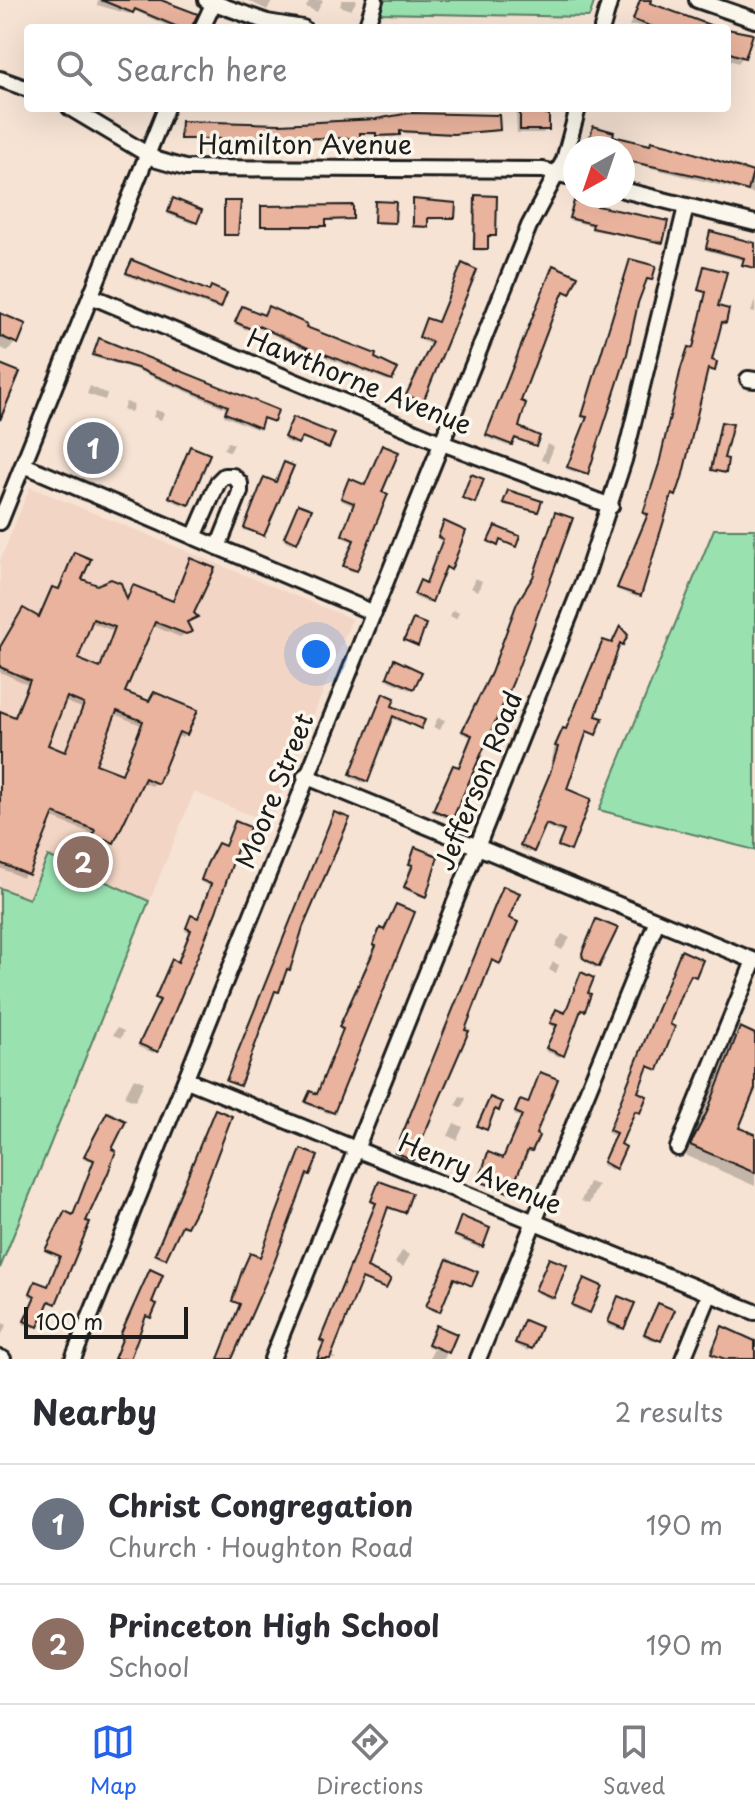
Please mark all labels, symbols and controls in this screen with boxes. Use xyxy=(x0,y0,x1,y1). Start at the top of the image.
search box xyxy=(24,24,731,112)
icon: search xyxy=(52,46,96,90)
text: Search here xyxy=(116,46,288,91)
street label: Hamilton Avenue xyxy=(198,124,412,163)
north arrow xyxy=(563,136,635,208)
street label: Hawthorne Avenue xyxy=(241,318,478,444)
pin: 1 xyxy=(67,418,119,478)
your location xyxy=(296,634,336,674)
street label: Jefferson Road xyxy=(424,685,531,876)
street label: Moore Street xyxy=(225,707,323,874)
pin: 2 xyxy=(57,832,109,892)
street label: Henry Avenue xyxy=(393,1122,568,1223)
scale bar xyxy=(24,1303,188,1339)
text: 100 m xyxy=(36,1304,103,1337)
text: Nearby xyxy=(32,1385,157,1437)
text: 2 results xyxy=(615,1392,723,1431)
text: Christ Congregation xyxy=(108,1482,413,1527)
text: 1 xyxy=(52,1505,64,1544)
text: 190 m xyxy=(646,1505,723,1544)
text: Church · Houghton Road xyxy=(108,1527,413,1566)
text: Princeton High School xyxy=(108,1602,440,1647)
text: 2 xyxy=(49,1625,67,1664)
text: 190 m xyxy=(646,1625,723,1664)
text: School xyxy=(108,1647,190,1686)
tab: Map xyxy=(90,1720,137,1801)
tab: Directions xyxy=(316,1720,423,1801)
tab: Saved xyxy=(603,1720,665,1801)

